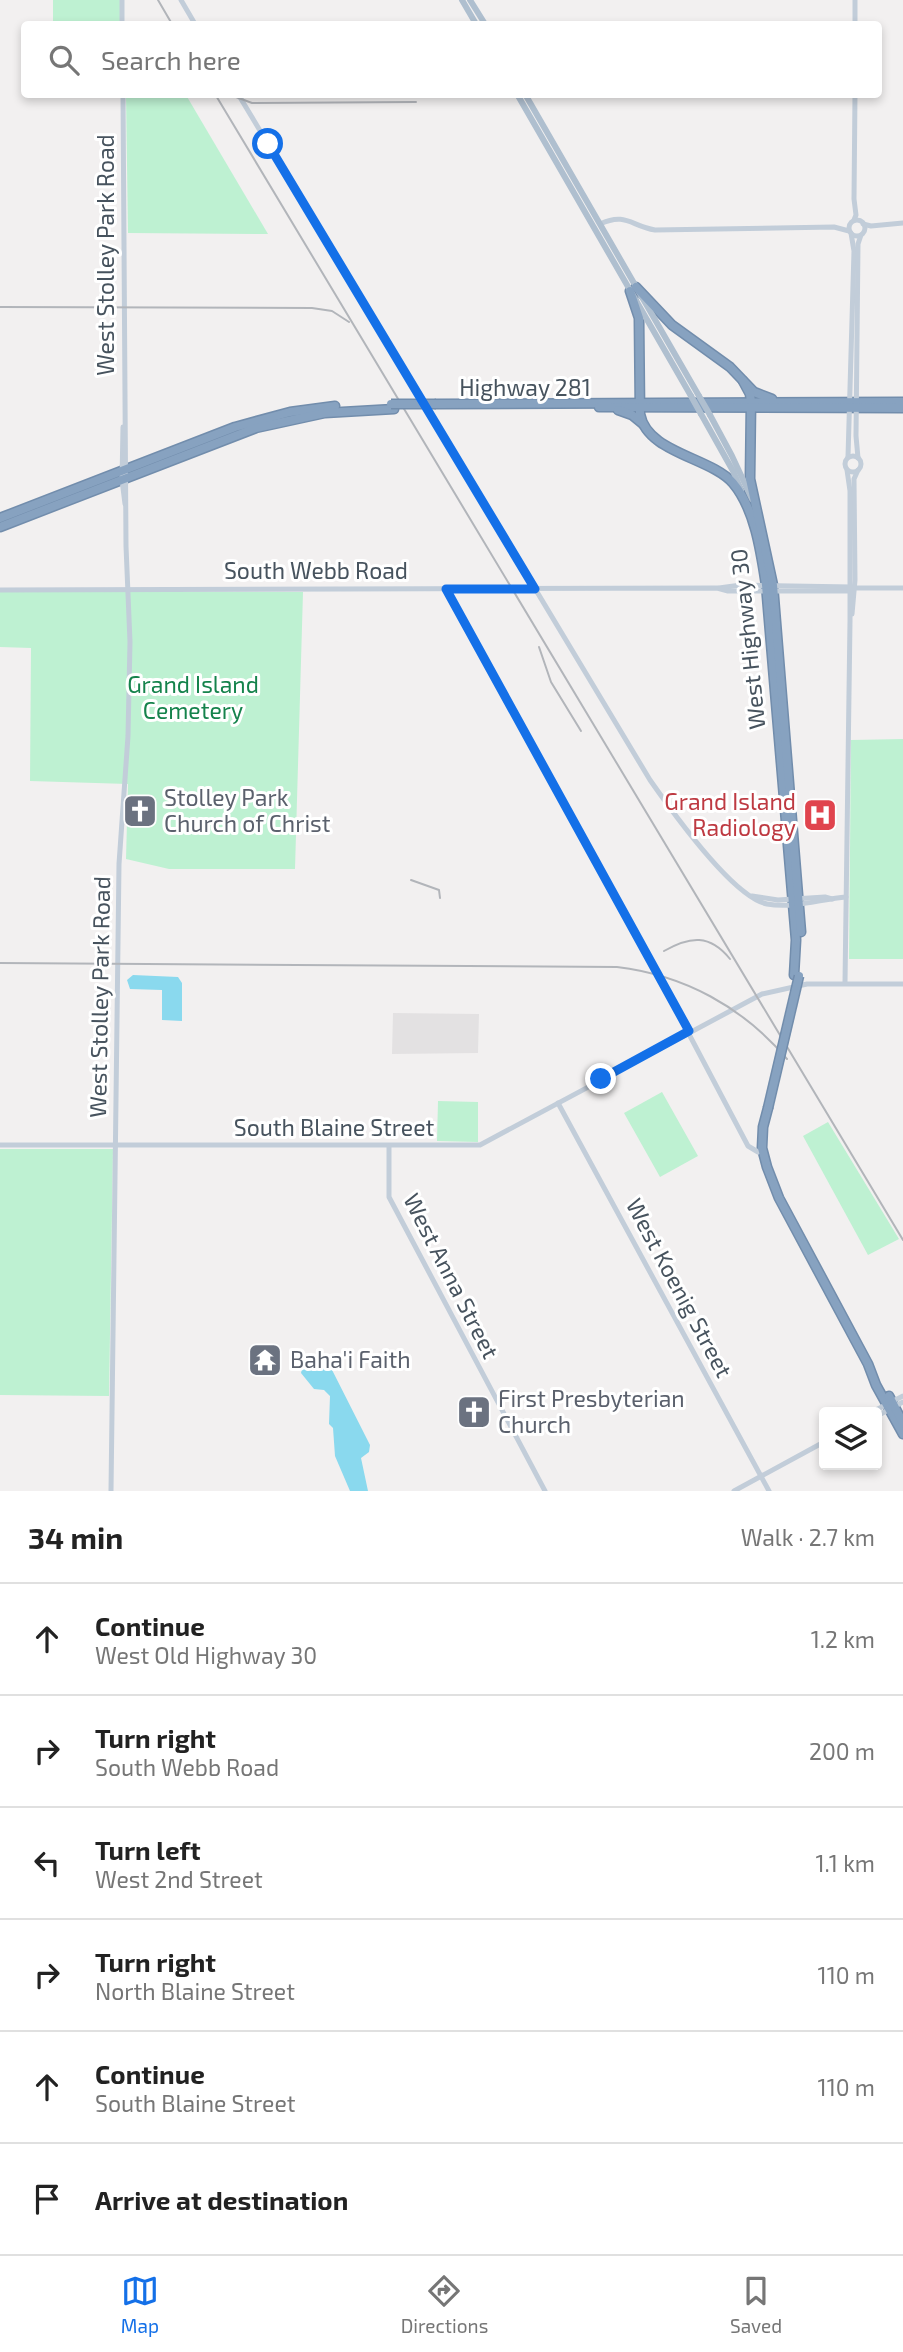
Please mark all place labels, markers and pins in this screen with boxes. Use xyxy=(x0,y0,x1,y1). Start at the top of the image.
place label: Stolley Park Church of Christ xyxy=(164,783,331,837)
place label: Grand Island Radiology xyxy=(664,787,796,841)
church icon: Stolley Park Church of Christ xyxy=(121,792,159,830)
hospital icon: Grand Island Radiology xyxy=(801,796,839,834)
temple icon: Baha'i Faith xyxy=(246,1341,284,1379)
place label: Baha'i Faith xyxy=(290,1345,411,1373)
place label: First Presbyterian Church xyxy=(498,1384,685,1438)
church icon: First Presbyterian Church xyxy=(455,1393,493,1431)

